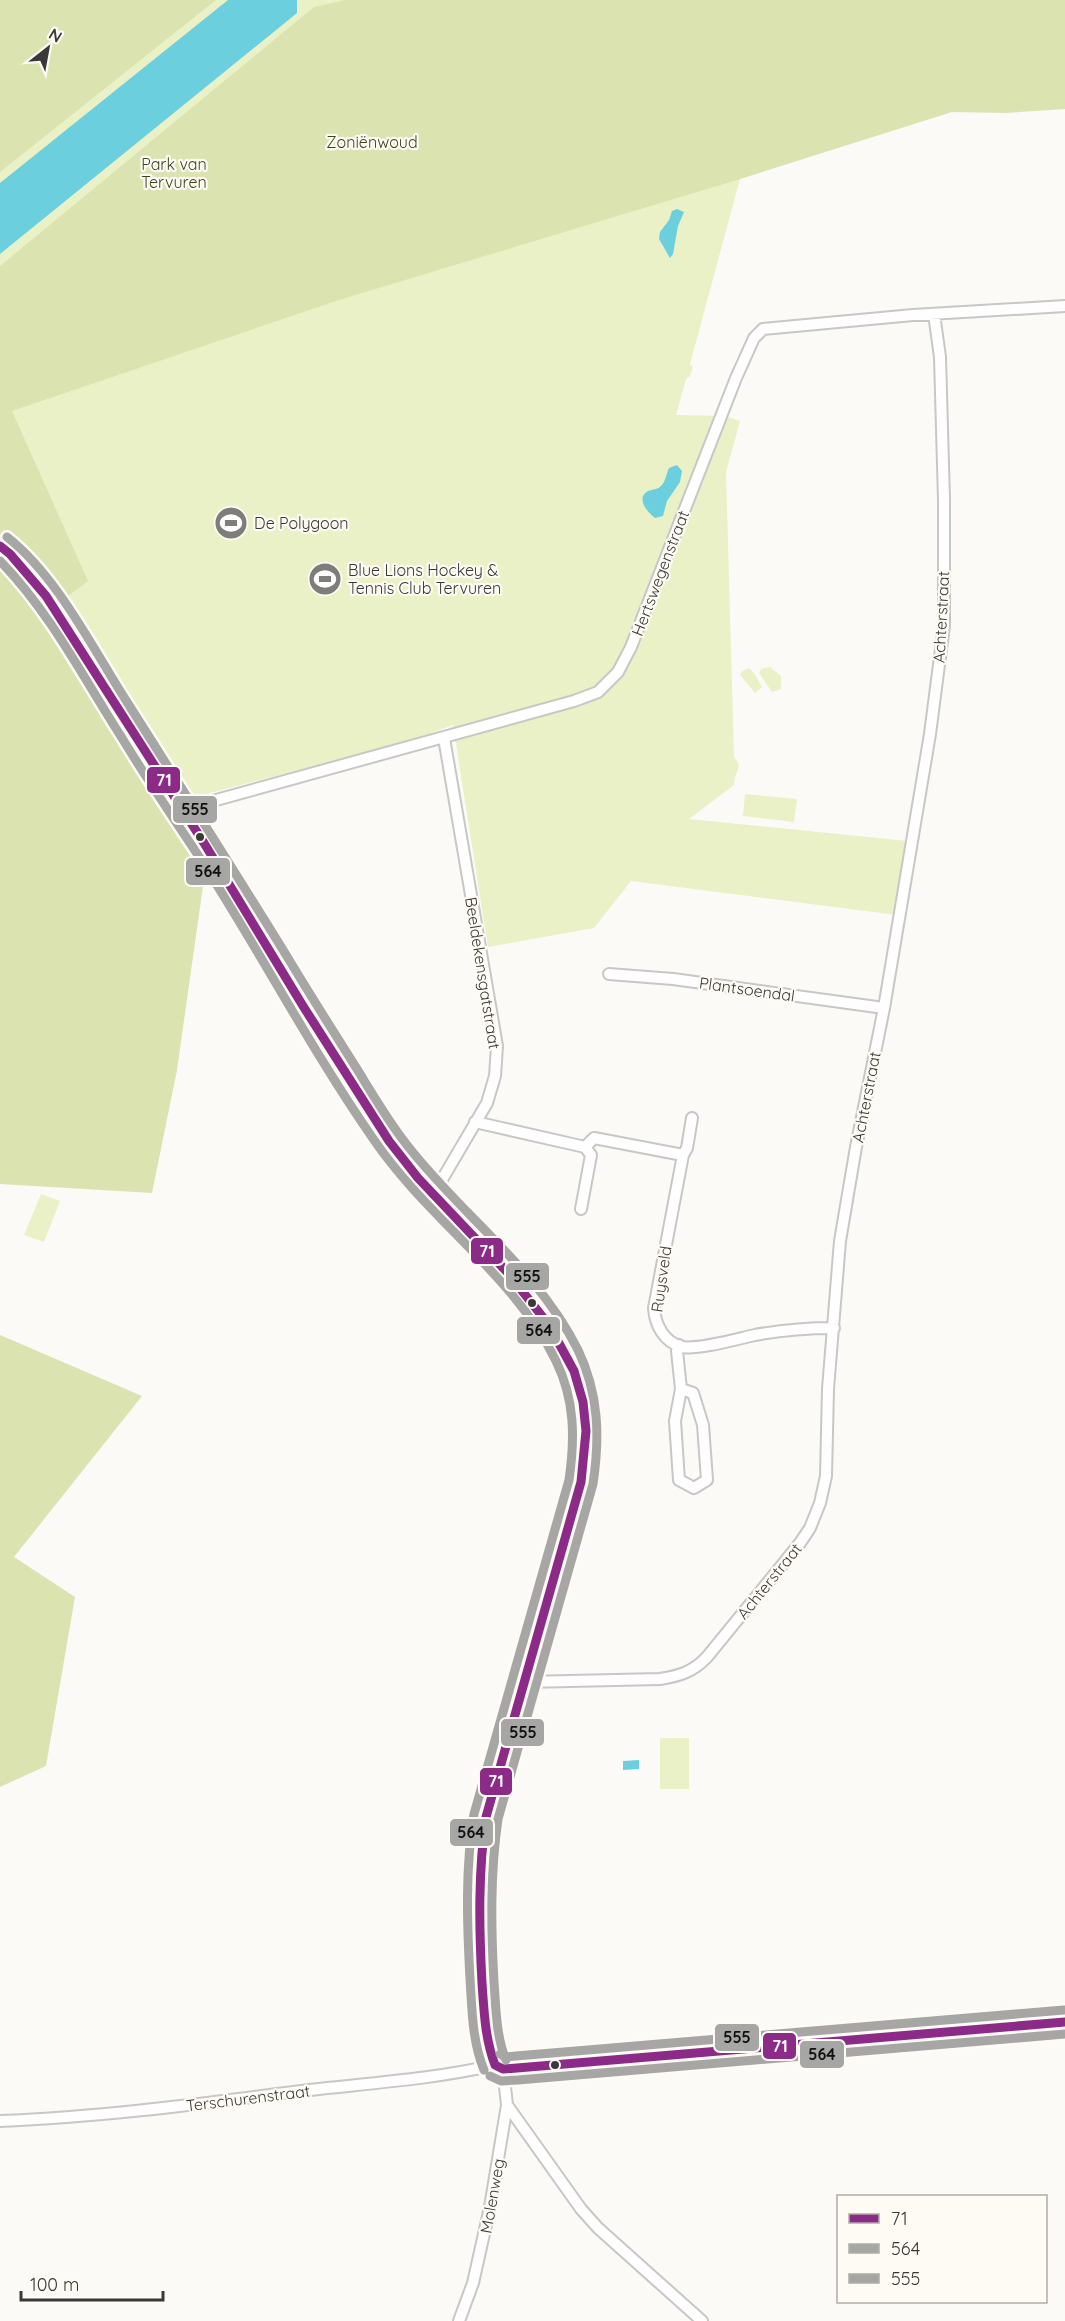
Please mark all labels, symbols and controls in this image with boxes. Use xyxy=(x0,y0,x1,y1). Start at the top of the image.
north arrow xyxy=(18,18,78,78)
text: N xyxy=(46,24,66,47)
park label: Zoniënwoud xyxy=(326,132,418,152)
park label: Park van Tervuren xyxy=(141,154,207,192)
sports icon: De Polygoon xyxy=(213,505,249,541)
street label: Hertswegenstraat xyxy=(627,507,693,639)
place label: De Polygoon xyxy=(254,513,349,533)
place label: Blue Lions Hockey & Tennis Club Tervuren xyxy=(348,560,501,598)
sports icon: Blue Lions Hockey & Tennis Club Tervuren xyxy=(307,561,343,597)
street label: Achterstraat xyxy=(929,570,953,664)
line badge: 71 xyxy=(146,766,181,794)
text: 71 xyxy=(156,770,172,790)
line badge: 555 xyxy=(172,795,218,824)
text: 555 xyxy=(181,799,209,819)
unlabelled marker xyxy=(194,831,206,843)
line badge: 564 xyxy=(185,857,231,886)
text: 564 xyxy=(194,861,222,881)
street label: Beeldekensgatstraat xyxy=(461,895,505,1051)
street label: Plantsoendal xyxy=(698,972,796,1006)
street label: Achterstraat xyxy=(847,1050,885,1144)
line badge: 71 xyxy=(470,1237,504,1265)
text: 71 xyxy=(479,1241,495,1261)
street label: Ruysveld xyxy=(646,1245,676,1313)
line badge: 555 xyxy=(505,1262,550,1291)
text: 555 xyxy=(513,1266,541,1286)
unlabelled marker xyxy=(526,1297,538,1309)
line badge: 564 xyxy=(516,1316,561,1345)
text: 564 xyxy=(525,1320,553,1340)
street label: Achterstraat xyxy=(732,1539,806,1623)
line badge: 555 xyxy=(500,1718,545,1747)
text: 555 xyxy=(509,1722,537,1742)
line badge: 71 xyxy=(479,1767,513,1796)
text: 71 xyxy=(488,1771,504,1791)
line badge: 564 xyxy=(449,1818,494,1847)
text: 564 xyxy=(457,1822,485,1842)
line badge: 555 xyxy=(714,2023,760,2052)
text: 555 xyxy=(723,2027,751,2047)
line badge: 71 xyxy=(762,2032,797,2060)
text: 71 xyxy=(772,2036,788,2056)
line badge: 564 xyxy=(799,2040,845,2069)
text: 564 xyxy=(808,2044,836,2064)
unlabelled marker xyxy=(549,2059,561,2071)
street label: Terschurenstraat xyxy=(185,2080,311,2116)
street label: Molenweg xyxy=(476,2157,508,2235)
legend xyxy=(837,2195,1047,2303)
text: 71 xyxy=(891,2207,908,2230)
text: 564 xyxy=(891,2237,920,2260)
scale bar xyxy=(21,2264,164,2302)
text: 555 xyxy=(891,2267,920,2290)
text: 100 m xyxy=(30,2273,79,2296)

